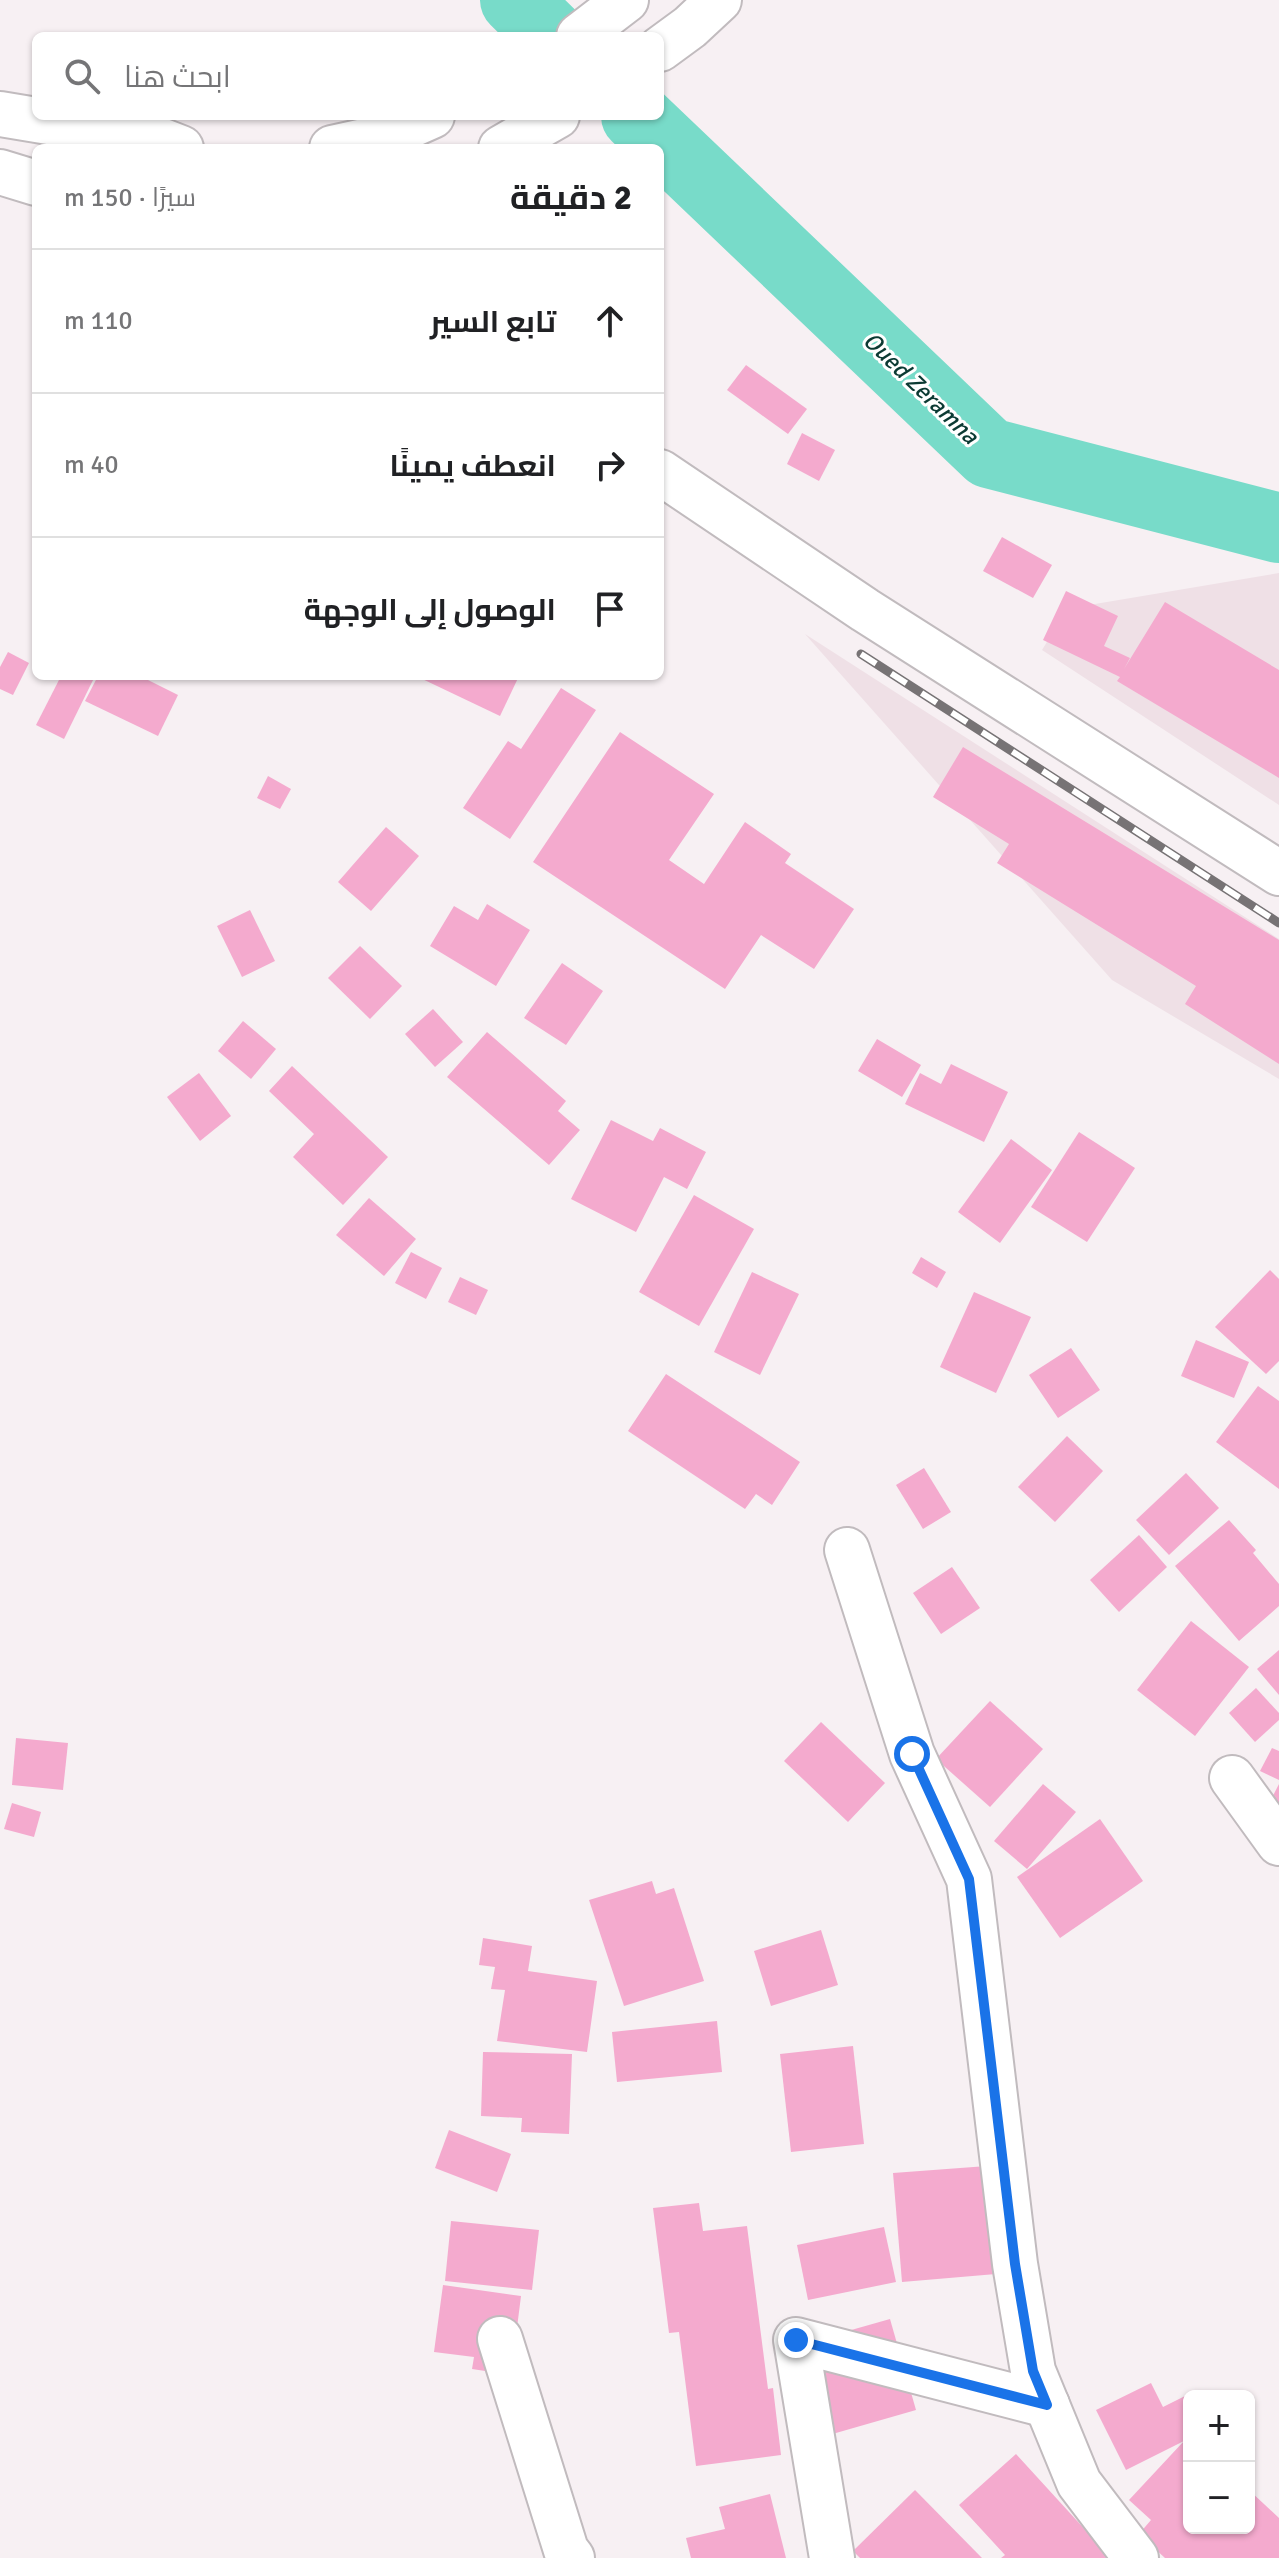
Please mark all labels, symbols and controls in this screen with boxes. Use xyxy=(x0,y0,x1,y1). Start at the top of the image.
search box xyxy=(32,32,664,120)
icon: search xyxy=(60,54,104,98)
text: ابحث هنا xyxy=(124,59,231,96)
text: 2 دقيقة xyxy=(510,177,632,219)
text: سيرًا · 150 m xyxy=(64,182,196,214)
icon: ahead xyxy=(588,299,632,343)
text: تابع السير xyxy=(430,304,556,341)
text: 110 m xyxy=(64,305,133,337)
water label: Oued Zeramna xyxy=(857,325,986,451)
icon: right xyxy=(588,443,632,487)
text: انعطف يمينًا xyxy=(389,448,556,485)
text: 40 m xyxy=(64,449,119,481)
icon: arrive xyxy=(588,587,632,631)
text: الوصول إلى الوجهة xyxy=(304,592,556,629)
route start xyxy=(894,1736,930,1772)
route end xyxy=(778,2322,814,2358)
map controls xyxy=(1183,2390,1255,2534)
button: + xyxy=(1183,2390,1255,2462)
button: − xyxy=(1183,2462,1255,2534)

